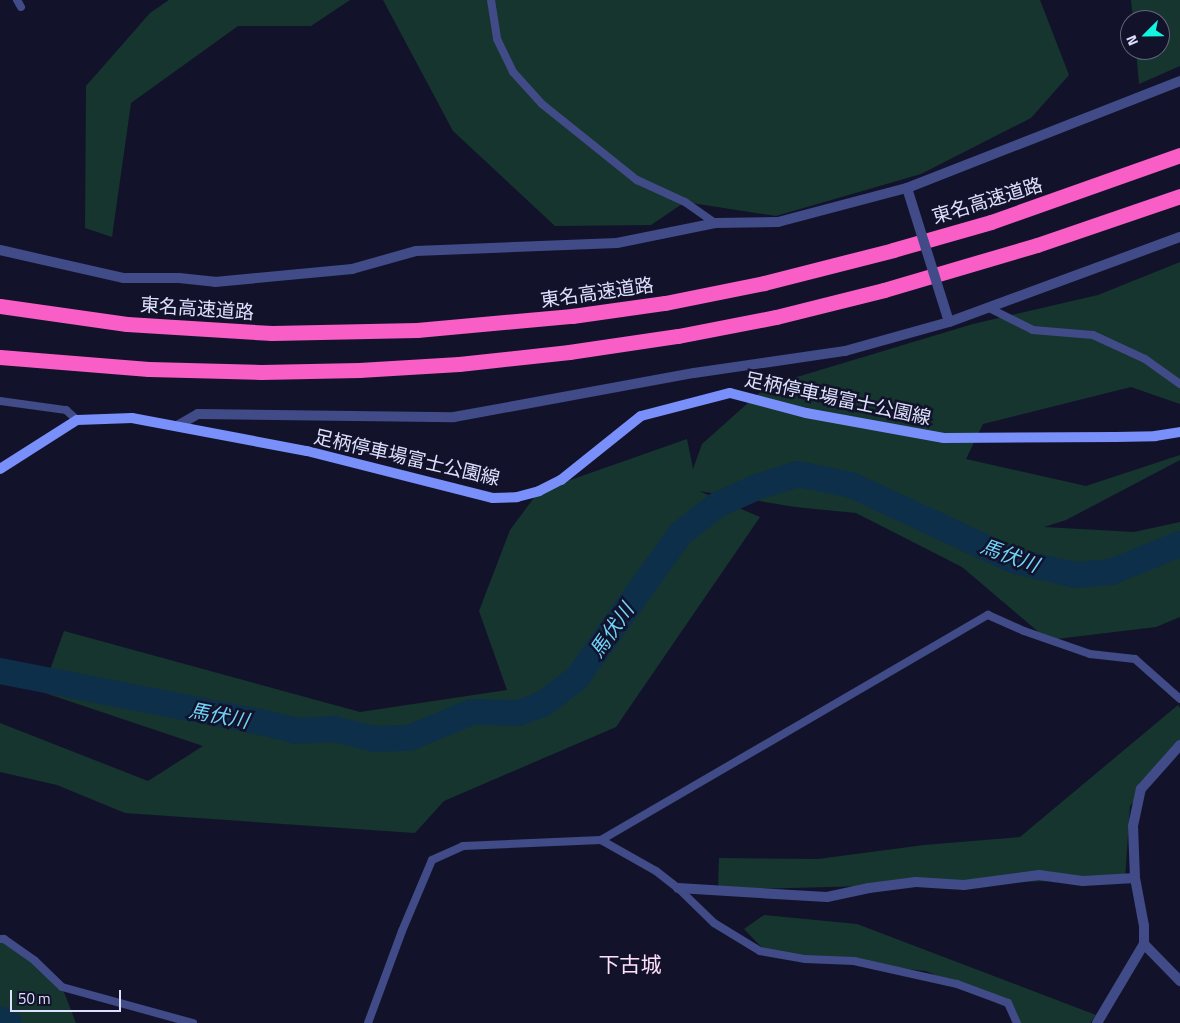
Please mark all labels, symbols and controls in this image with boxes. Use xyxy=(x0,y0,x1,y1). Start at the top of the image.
north arrow xyxy=(1120,10,1170,60)
text: N xyxy=(1120,32,1143,49)
street label: 東名高速道路 xyxy=(929,172,1045,228)
street label: 東名高速道路 xyxy=(539,273,655,311)
street label: 東名高速道路 xyxy=(139,293,255,323)
street label: 足柄停車場富士公園線 xyxy=(743,367,933,429)
street label: 足柄停車場富士公園線 xyxy=(312,425,502,489)
water label: 馬伏川 xyxy=(978,533,1042,577)
water label: 馬伏川 xyxy=(584,599,638,661)
water label: 馬伏川 xyxy=(187,697,251,733)
district label: 下古城 xyxy=(599,951,661,977)
scale bar xyxy=(12,980,124,1012)
text: 50 m xyxy=(18,987,51,1010)

